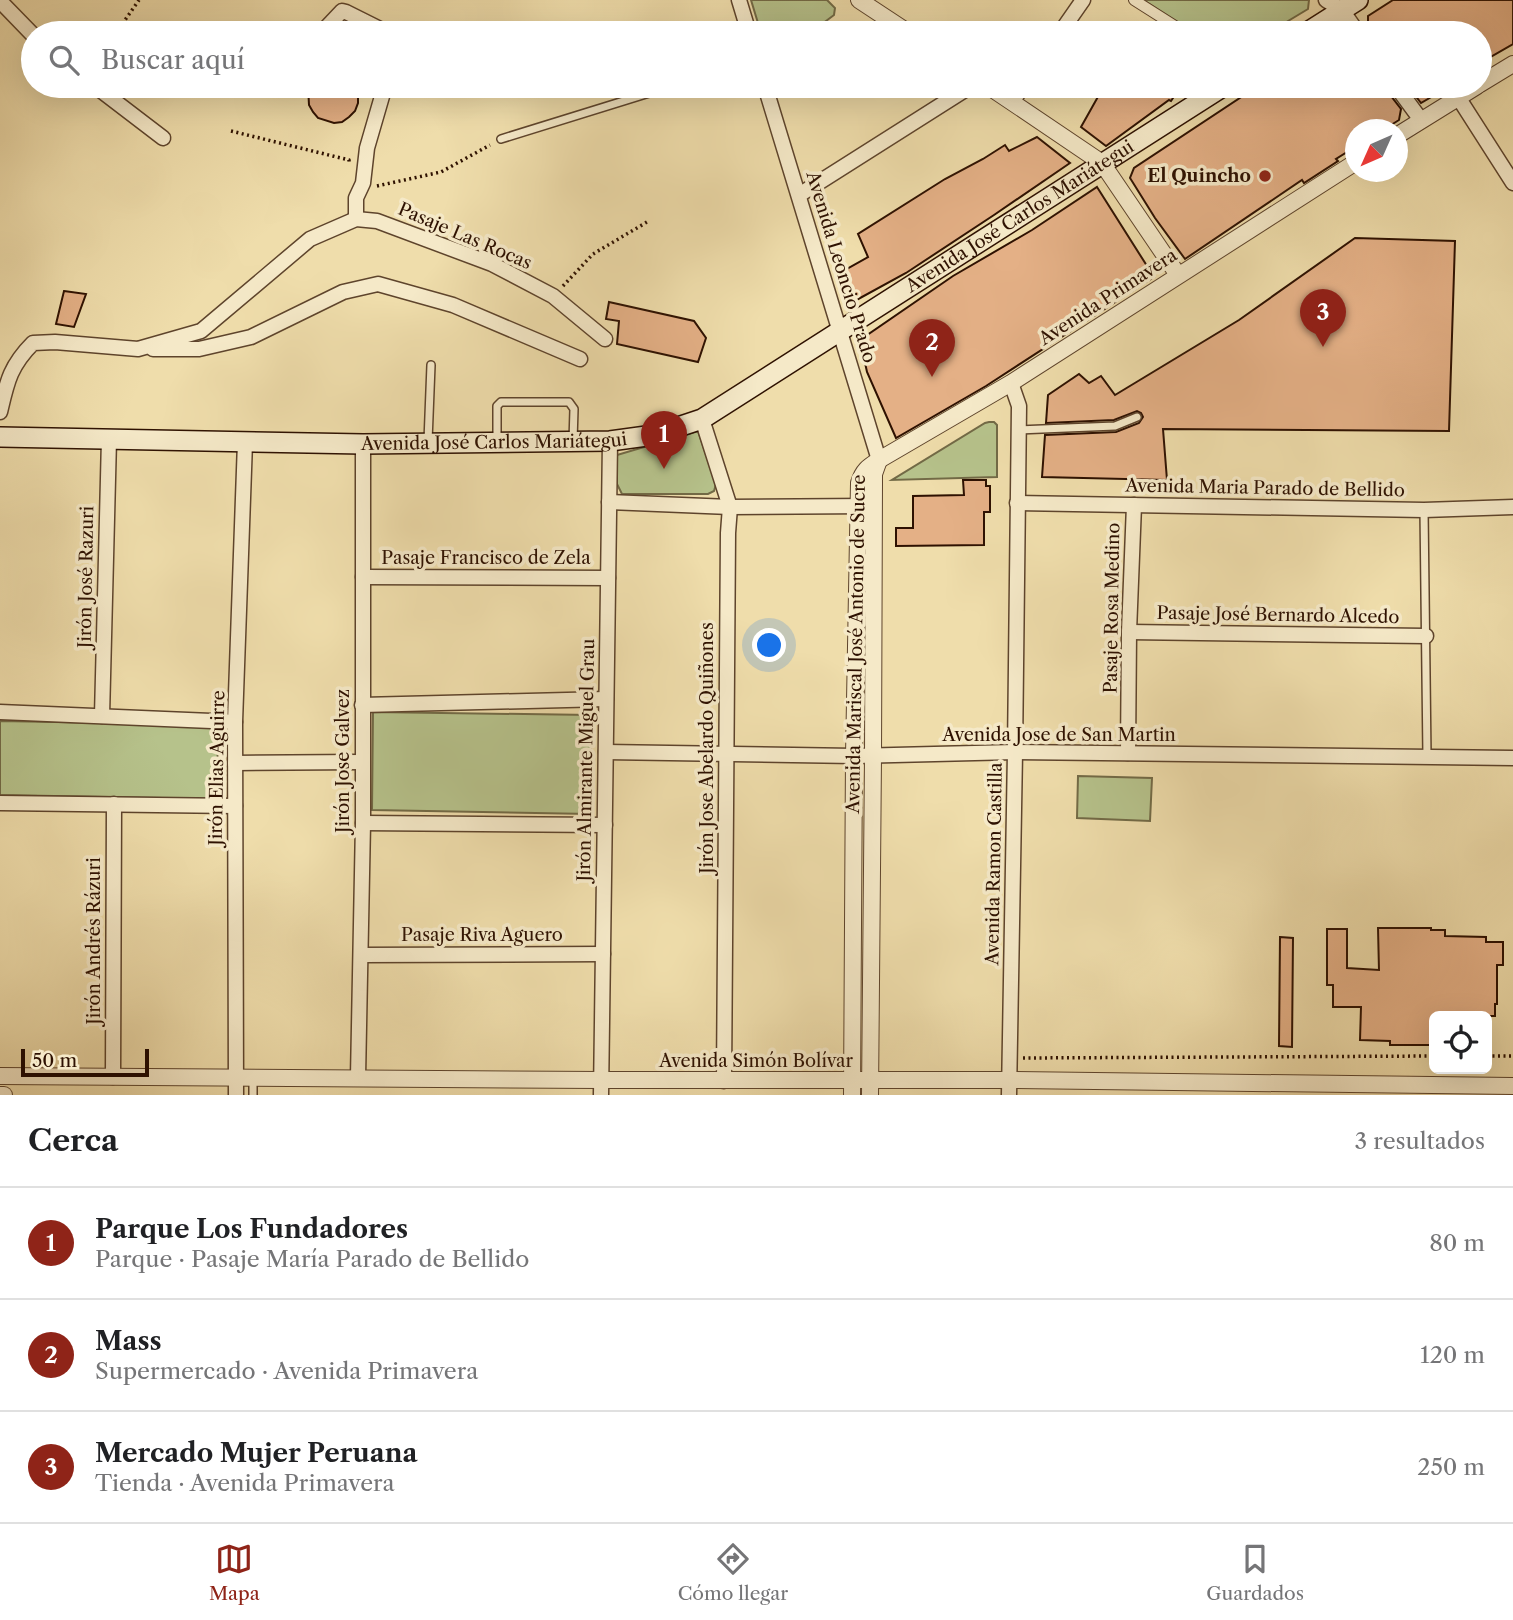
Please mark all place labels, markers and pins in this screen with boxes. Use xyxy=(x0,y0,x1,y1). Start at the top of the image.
place label: El Quincho xyxy=(1147,165,1251,187)
marker: El Quincho xyxy=(1257,168,1273,184)
pin: 3 xyxy=(1300,289,1346,347)
pin: 2 xyxy=(909,319,955,377)
pin: 1 xyxy=(641,411,687,469)

